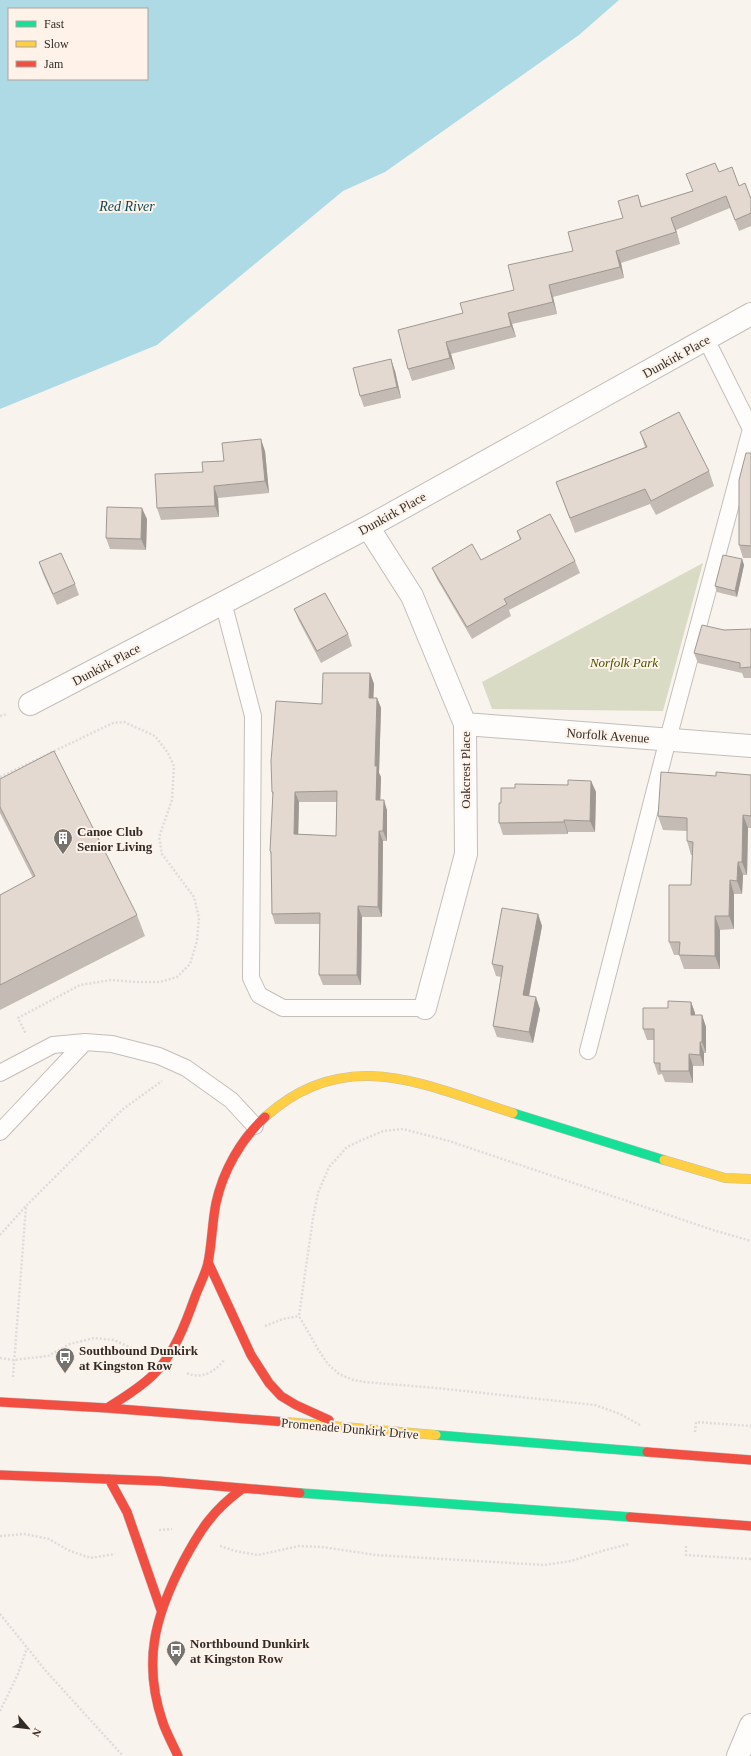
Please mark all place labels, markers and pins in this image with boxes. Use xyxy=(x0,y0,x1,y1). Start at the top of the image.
place label: Canoe Club Senior Living xyxy=(77,824,153,854)
building icon: Canoe Club Senior Living xyxy=(52,827,74,855)
place label: Southbound Dunkirk at Kingston Row xyxy=(79,1343,199,1373)
bus stop icon: Southbound Dunkirk at Kingston Row xyxy=(54,1346,76,1374)
place label: Northbound Dunkirk at Kingston Row xyxy=(190,1636,310,1666)
bus stop icon: Northbound Dunkirk at Kingston Row xyxy=(165,1639,187,1667)

